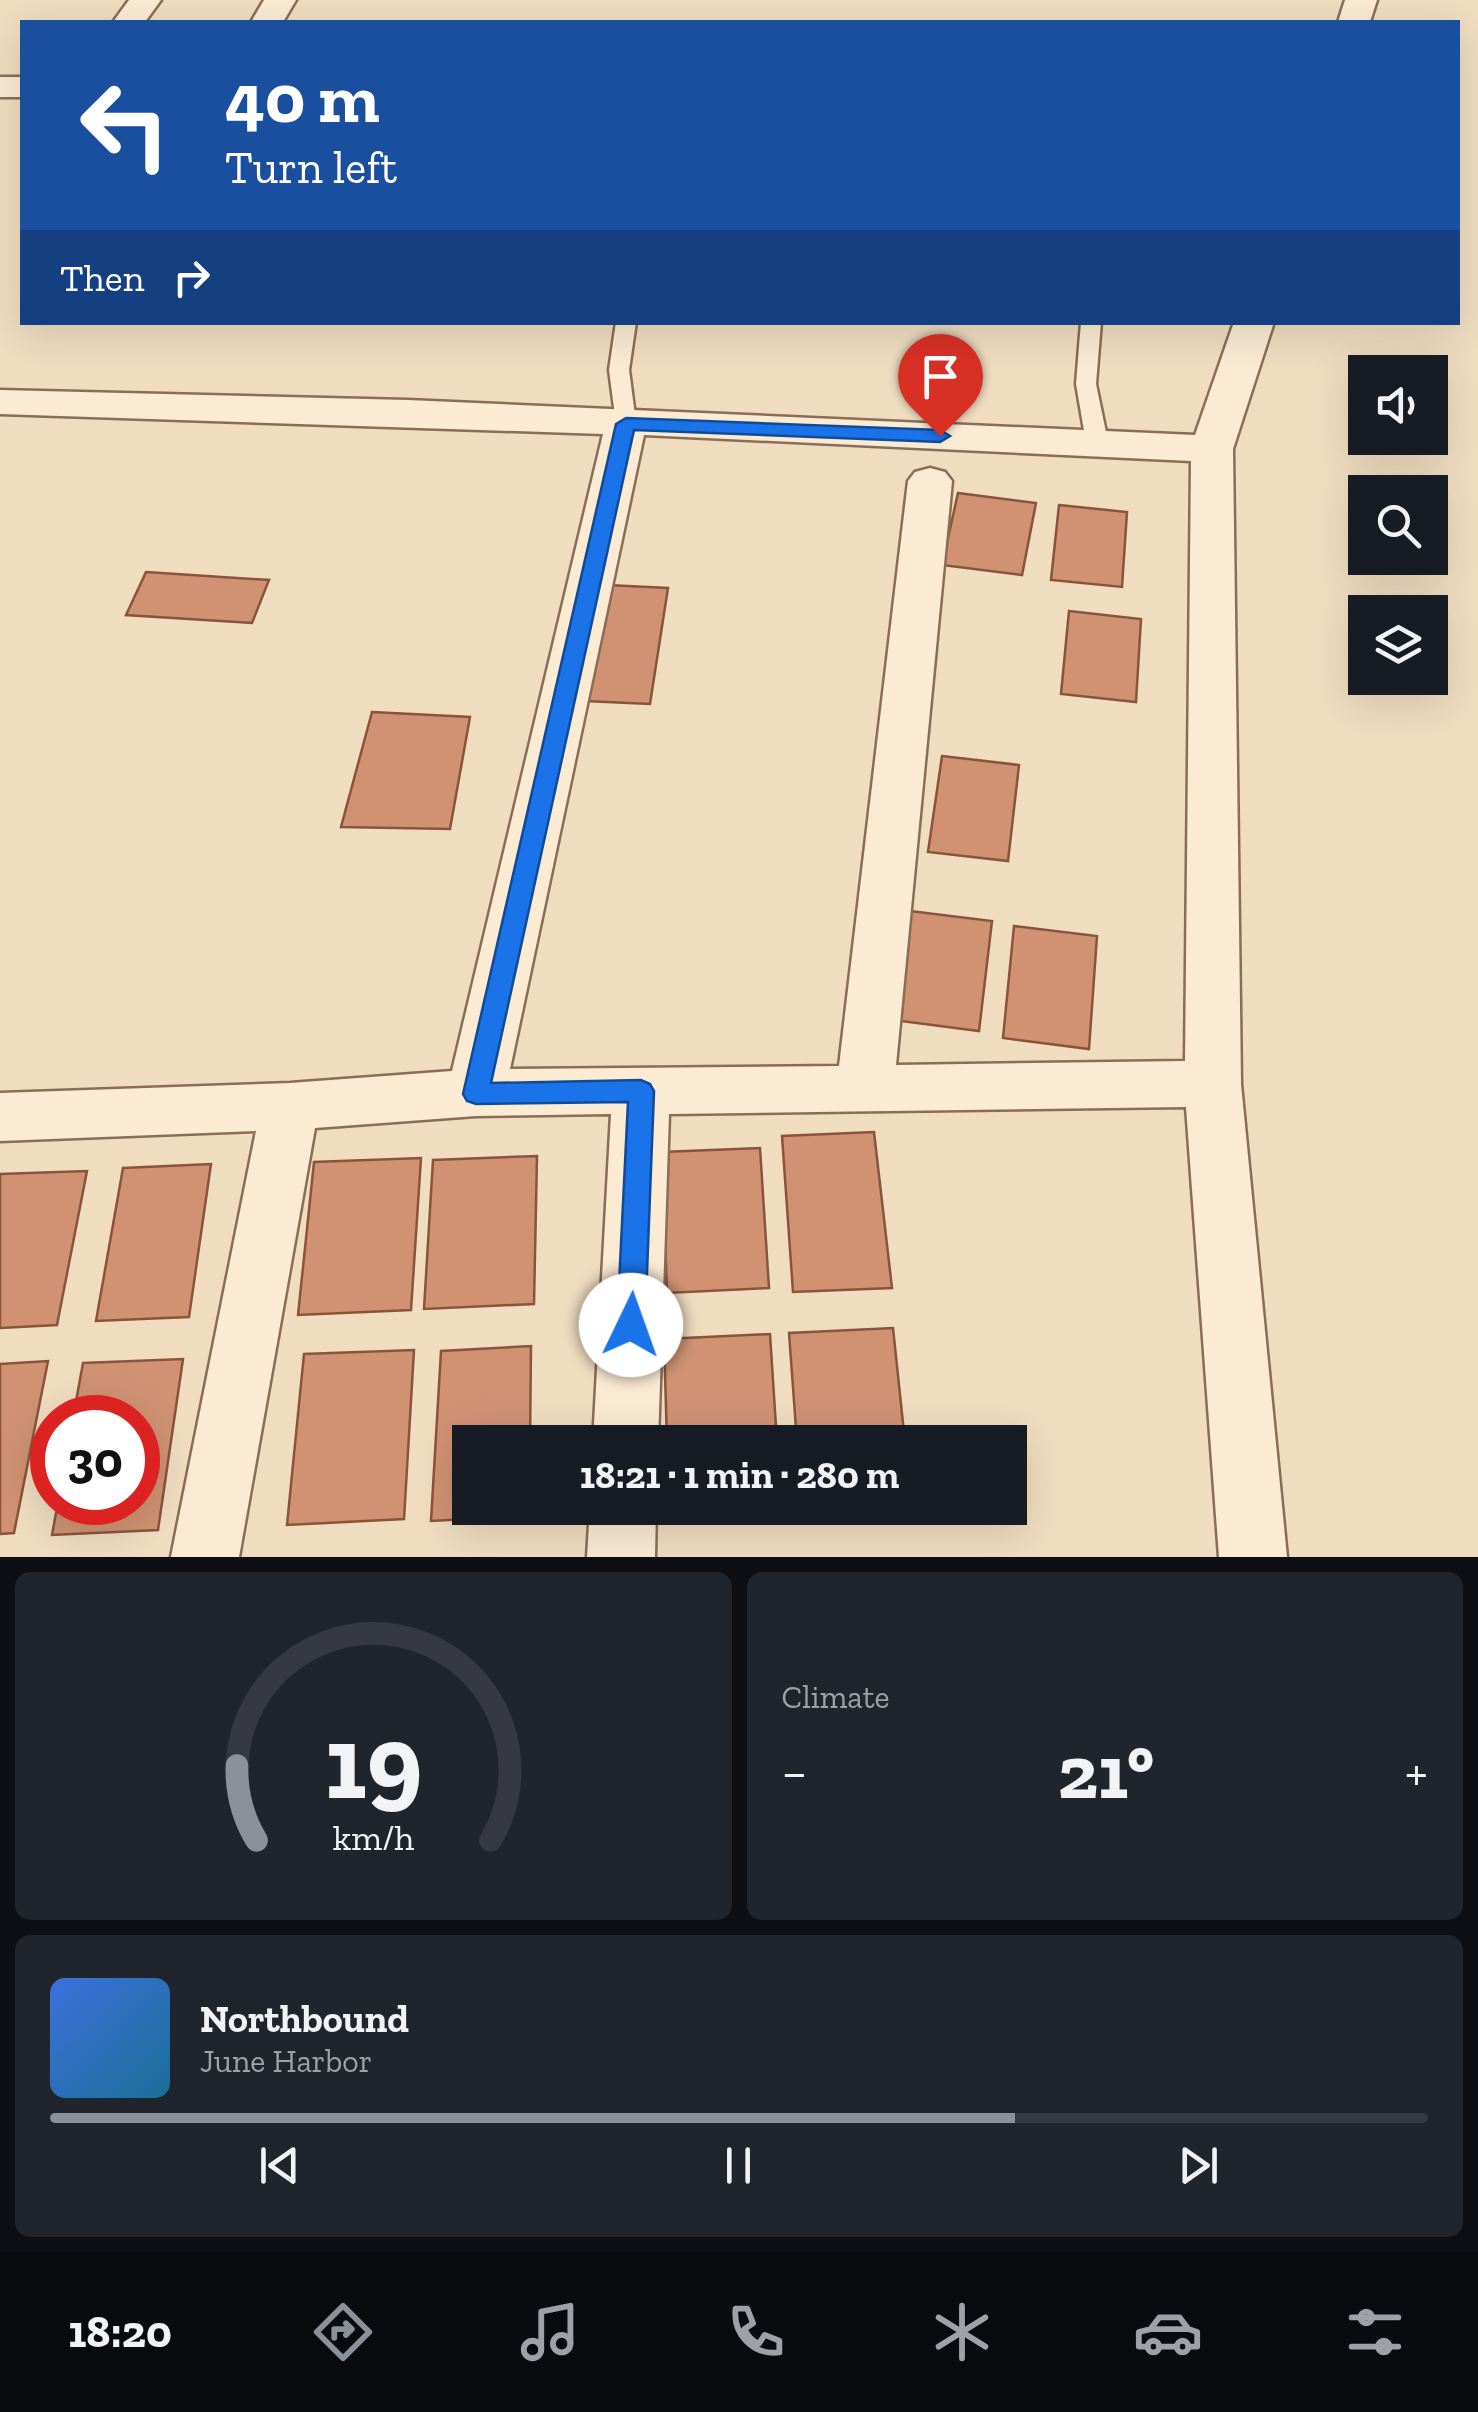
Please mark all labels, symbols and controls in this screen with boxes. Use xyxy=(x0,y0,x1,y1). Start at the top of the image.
text: 40 m xyxy=(225,56,380,140)
icon: left xyxy=(60,60,190,190)
text: Turn left xyxy=(225,141,397,195)
icon: right xyxy=(164,250,219,305)
text: Then xyxy=(60,255,144,301)
pin xyxy=(898,334,983,437)
icon: arrive xyxy=(913,349,968,404)
map controls xyxy=(1348,355,1448,695)
button: sound xyxy=(1348,355,1448,455)
button: search xyxy=(1348,475,1448,575)
button: layers xyxy=(1348,595,1448,695)
position arrow xyxy=(579,1273,683,1377)
speed limit sign: 30 xyxy=(30,1395,160,1525)
text: 18:21 · 1 min · 280 m xyxy=(580,1452,899,1498)
text: Climate xyxy=(782,1678,890,1716)
text: 19 xyxy=(324,1700,422,1825)
text: 21° xyxy=(1058,1727,1154,1817)
text: − xyxy=(782,1739,807,1805)
text: + xyxy=(1405,1739,1428,1805)
text: km/h xyxy=(332,1816,414,1859)
text: Northbound xyxy=(200,1996,409,2042)
text: June Harbor xyxy=(200,2042,372,2080)
icon: previous xyxy=(252,2138,307,2193)
icon: pause xyxy=(711,2138,766,2193)
icon: next xyxy=(1171,2138,1226,2193)
icon: directions xyxy=(308,2297,378,2367)
icon: music xyxy=(515,2297,585,2367)
icon: phone xyxy=(721,2297,791,2367)
icon: climate xyxy=(927,2297,997,2367)
icon: car xyxy=(1133,2297,1203,2367)
icon: filters xyxy=(1340,2297,1410,2367)
text: 18:20 xyxy=(68,2305,172,2359)

